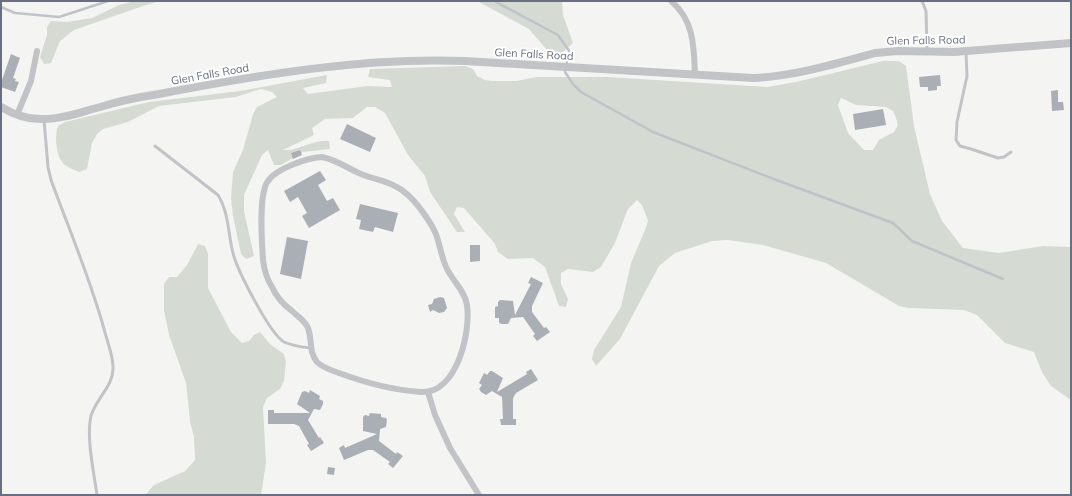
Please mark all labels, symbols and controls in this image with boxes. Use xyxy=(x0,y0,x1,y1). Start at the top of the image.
street label: Glen Falls Road xyxy=(886,32,966,48)
street label: Glen Falls Road xyxy=(494,45,574,63)
street label: Glen Falls Road xyxy=(170,60,250,88)

